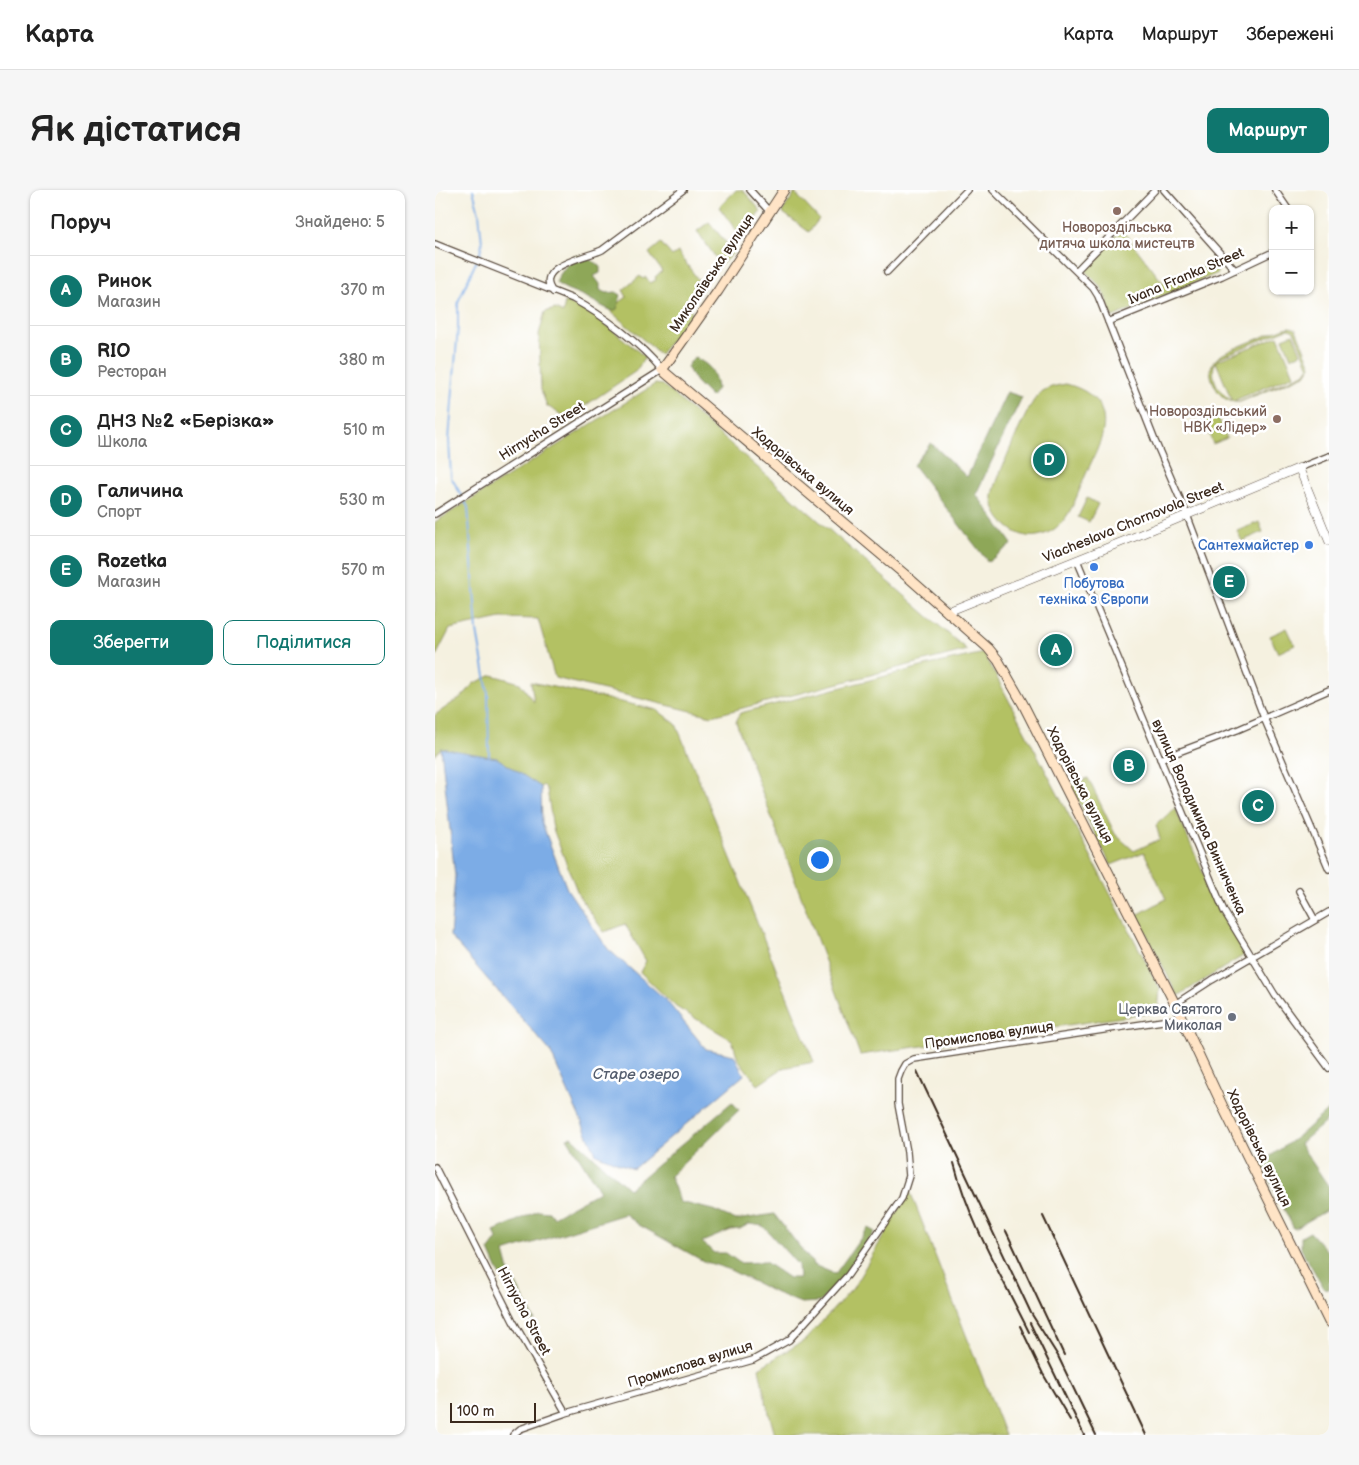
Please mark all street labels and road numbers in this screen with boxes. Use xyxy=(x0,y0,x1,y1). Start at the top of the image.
street label: Миколаївська вулиця xyxy=(666,210,758,336)
street label: Ivana Franka Street xyxy=(1126,244,1247,308)
street label: Hirnycha Street xyxy=(496,398,588,464)
street label: Ходорівська вулиця xyxy=(748,423,858,519)
street label: Viacheslava Chornovola Street xyxy=(1040,478,1226,566)
street label: вулиця Володимира Винниченка xyxy=(1148,717,1250,918)
street label: Ходорівська вулиця xyxy=(1043,724,1117,846)
street label: Промислова вулиця xyxy=(924,1018,1055,1052)
street label: Ходорівська вулиця xyxy=(1223,1087,1295,1210)
street label: Hirnycha Street xyxy=(494,1264,555,1359)
street label: Промислова вулиця xyxy=(625,1337,755,1391)

